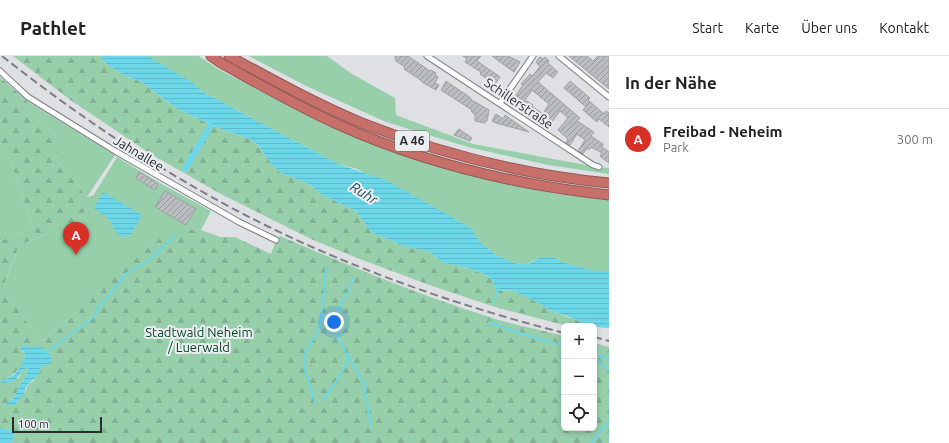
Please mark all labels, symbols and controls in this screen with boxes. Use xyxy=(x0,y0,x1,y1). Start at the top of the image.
text: Pathlet xyxy=(20,17,86,39)
text: Start xyxy=(692,20,723,36)
text: Karte xyxy=(745,20,779,36)
text: Über uns xyxy=(801,20,857,36)
text: Kontakt xyxy=(879,20,929,36)
text: In der Nähe xyxy=(625,73,717,92)
street label: Schillerstraße xyxy=(482,75,556,131)
text: Freibad - Neheim xyxy=(663,123,782,140)
road number: A 46 xyxy=(395,131,429,151)
text: A xyxy=(633,132,643,146)
text: 300 m xyxy=(897,132,933,146)
street label: Jahnallee xyxy=(111,133,167,173)
text: Park xyxy=(663,140,689,154)
water label: Ruhr xyxy=(347,178,381,208)
pin: A xyxy=(63,222,89,255)
your location xyxy=(324,312,344,332)
map controls xyxy=(561,323,597,431)
button: + xyxy=(561,323,597,359)
park label: Stadtwald Neheim / Luerwald xyxy=(145,325,253,354)
button: − xyxy=(561,359,597,395)
button: locate xyxy=(561,395,597,431)
scale bar xyxy=(12,415,102,434)
text: 100 m xyxy=(18,418,49,430)

